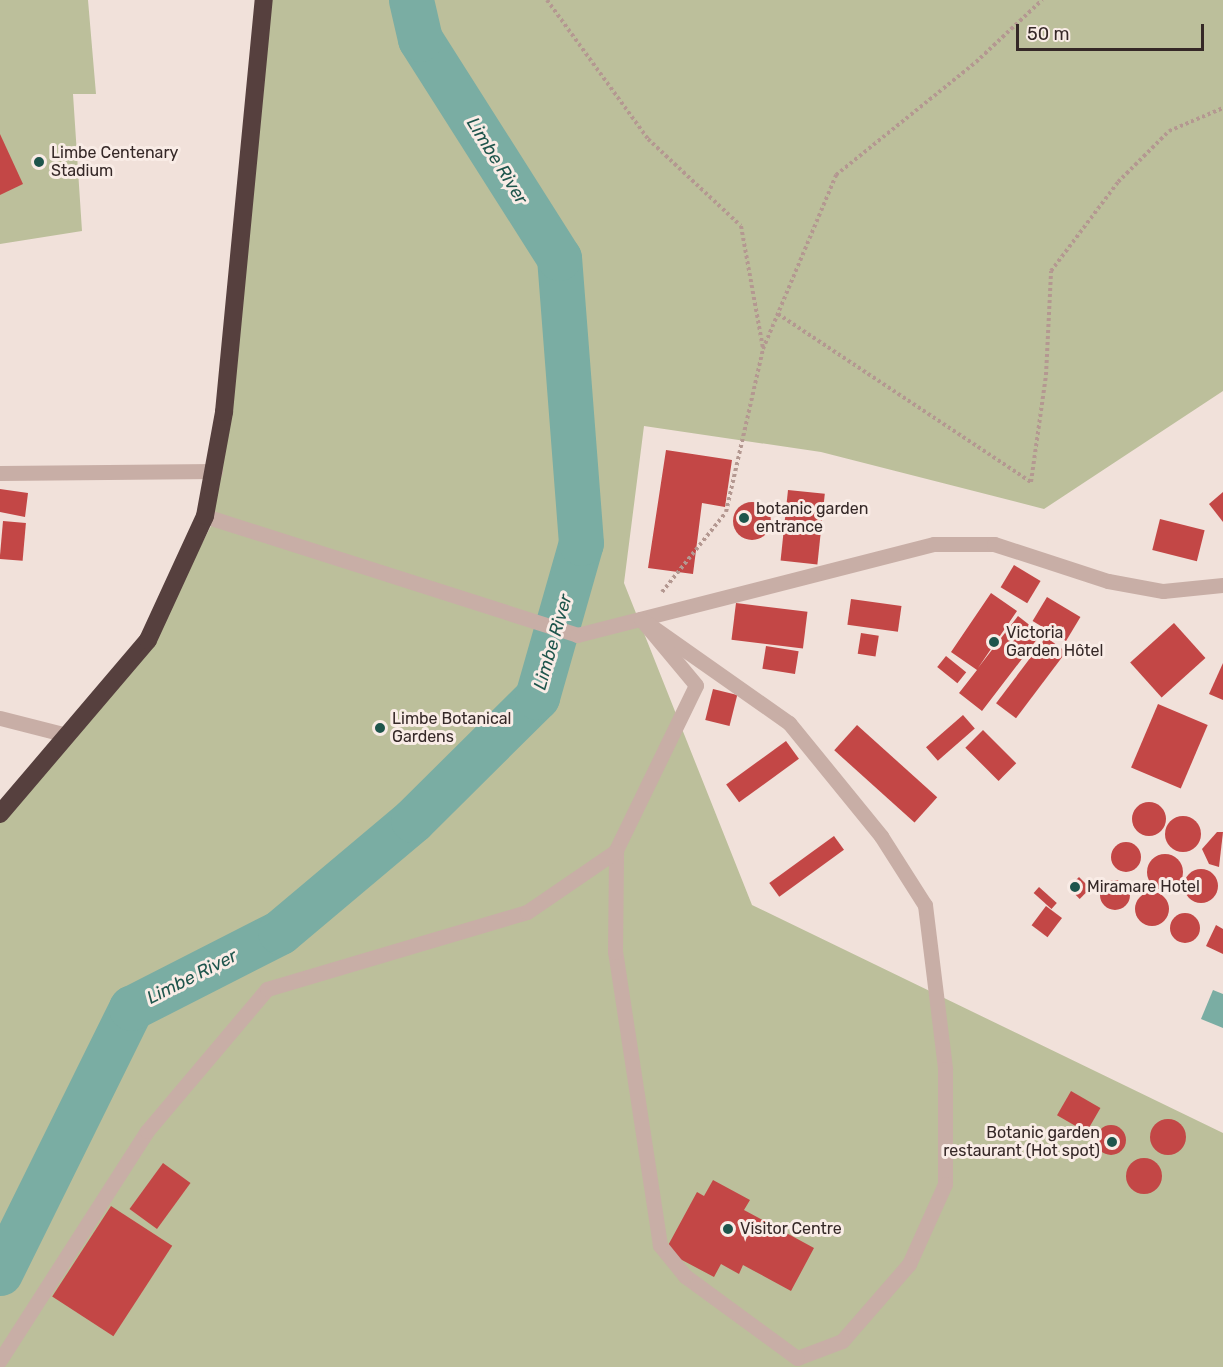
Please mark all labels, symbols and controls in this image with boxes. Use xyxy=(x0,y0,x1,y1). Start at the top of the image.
scale bar xyxy=(1019,12,1206,50)
text: 50 m xyxy=(1027,23,1070,45)
water label: Limbe River xyxy=(462,114,532,208)
place label: Limbe Centenary Stadium xyxy=(51,143,178,181)
marker: Limbe Centenary Stadium xyxy=(32,155,46,169)
place label: botanic garden entrance xyxy=(756,499,869,537)
marker: botanic garden entrance xyxy=(737,511,751,525)
water label: Limbe River xyxy=(529,592,577,692)
place label: Victoria Garden Hôtel xyxy=(1006,623,1103,661)
marker: Victoria Garden Hôtel xyxy=(987,635,1001,649)
place label: Limbe Botanical Gardens xyxy=(392,709,512,747)
marker: Limbe Botanical Gardens xyxy=(373,721,387,735)
place label: Miramare Hotel xyxy=(1087,877,1200,897)
marker: Miramare Hotel xyxy=(1068,880,1082,894)
water label: Limbe River xyxy=(143,945,241,1009)
place label: Botanic garden restaurant (Hot spot) xyxy=(943,1123,1100,1161)
marker: Botanic garden restaurant (Hot spot) xyxy=(1105,1135,1119,1149)
place label: Visitor Centre xyxy=(740,1219,842,1239)
marker: Visitor Centre xyxy=(721,1222,735,1236)

